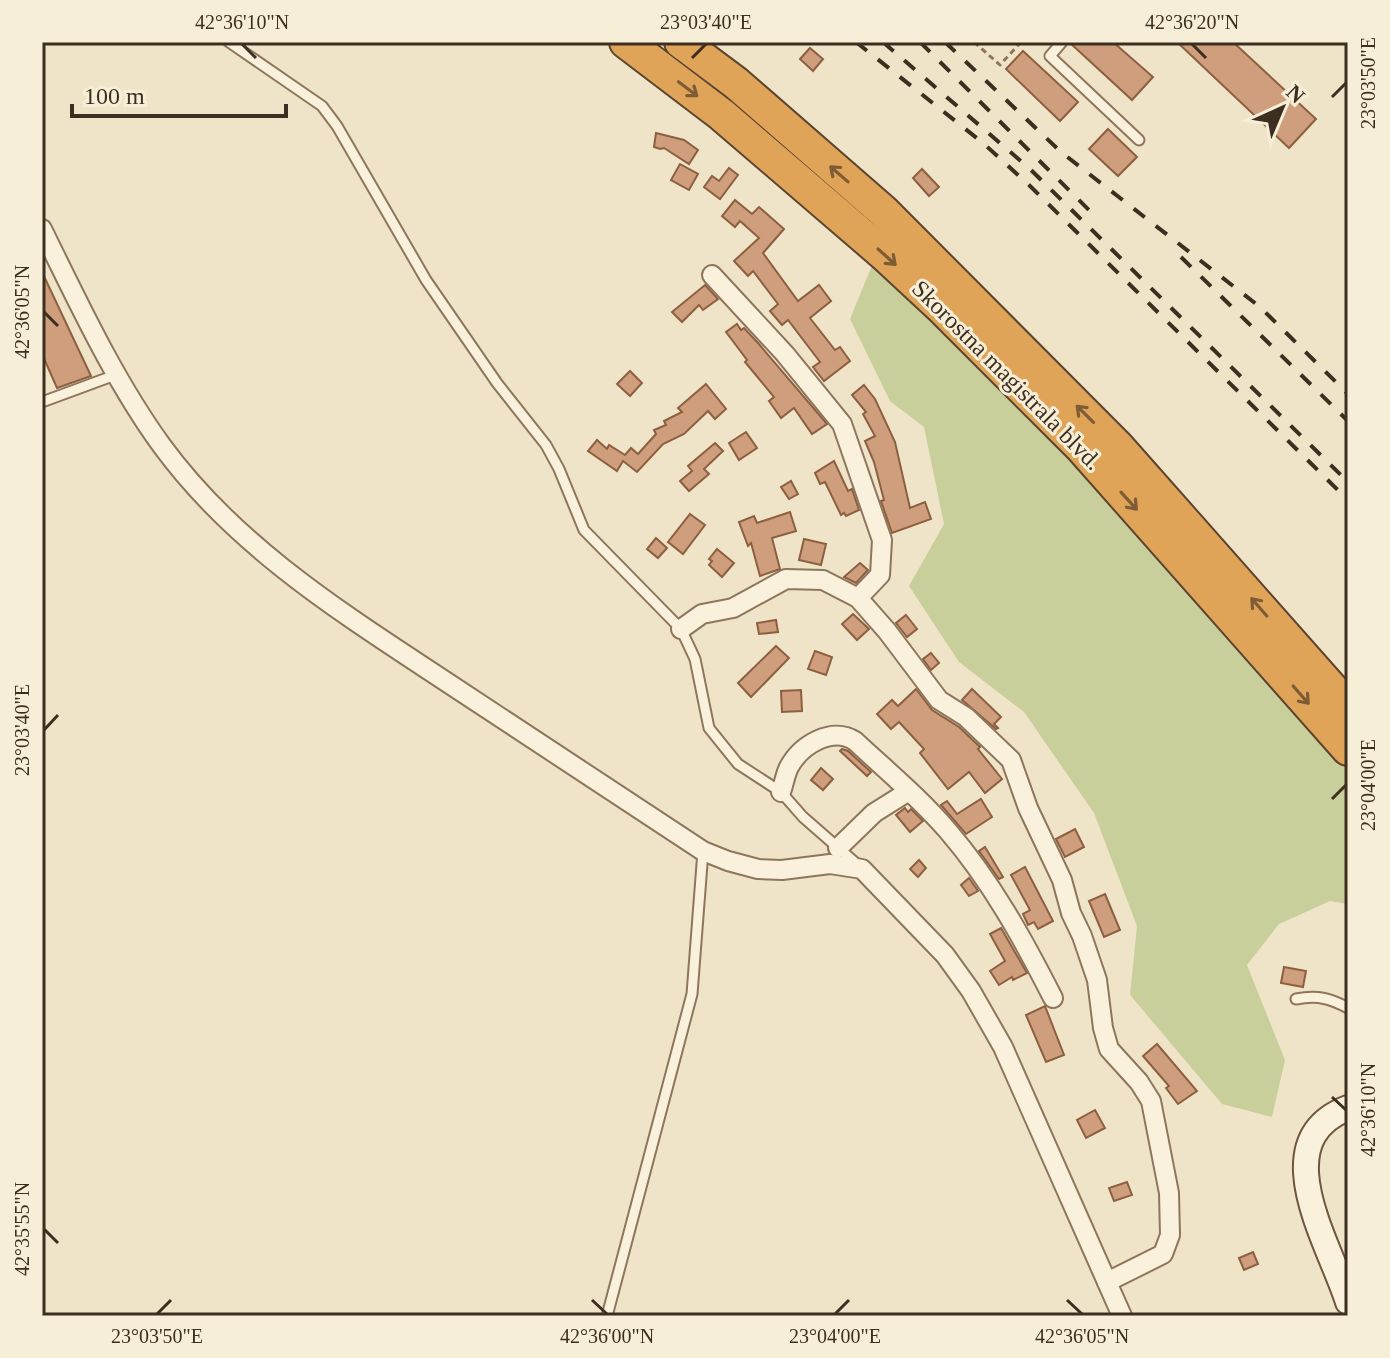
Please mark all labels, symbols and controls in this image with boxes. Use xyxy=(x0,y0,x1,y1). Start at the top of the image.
text: 42°36'10"N xyxy=(195,11,289,33)
text: 23°03'40"E xyxy=(660,11,752,33)
text: 42°36'20"N xyxy=(1145,11,1239,33)
text: 23°03'50"E xyxy=(1357,37,1379,129)
scale bar xyxy=(72,68,286,118)
north arrow xyxy=(1242,68,1322,148)
text: N xyxy=(1281,79,1310,109)
one-way arrow xyxy=(677,81,698,98)
text: 100 m xyxy=(84,83,145,109)
one-way arrow xyxy=(830,165,850,183)
one-way arrow xyxy=(876,247,896,265)
text: 42°36'05"N xyxy=(11,265,33,359)
street label: Skorostna magistrala blvd. xyxy=(907,275,1107,475)
one-way arrow xyxy=(1076,405,1095,424)
one-way arrow xyxy=(1120,490,1138,510)
one-way arrow xyxy=(1251,598,1269,618)
text: 23°03'40"E xyxy=(11,684,33,776)
one-way arrow xyxy=(1292,685,1310,705)
text: 23°04'00"E xyxy=(1357,739,1379,831)
text: 42°36'10"N xyxy=(1357,1063,1379,1157)
text: 42°35'55"N xyxy=(11,1182,33,1276)
text: 23°03'50"E xyxy=(111,1325,203,1347)
text: 42°36'00"N xyxy=(560,1325,654,1347)
text: 23°04'00"E xyxy=(789,1325,881,1347)
text: 42°36'05"N xyxy=(1035,1325,1129,1347)

